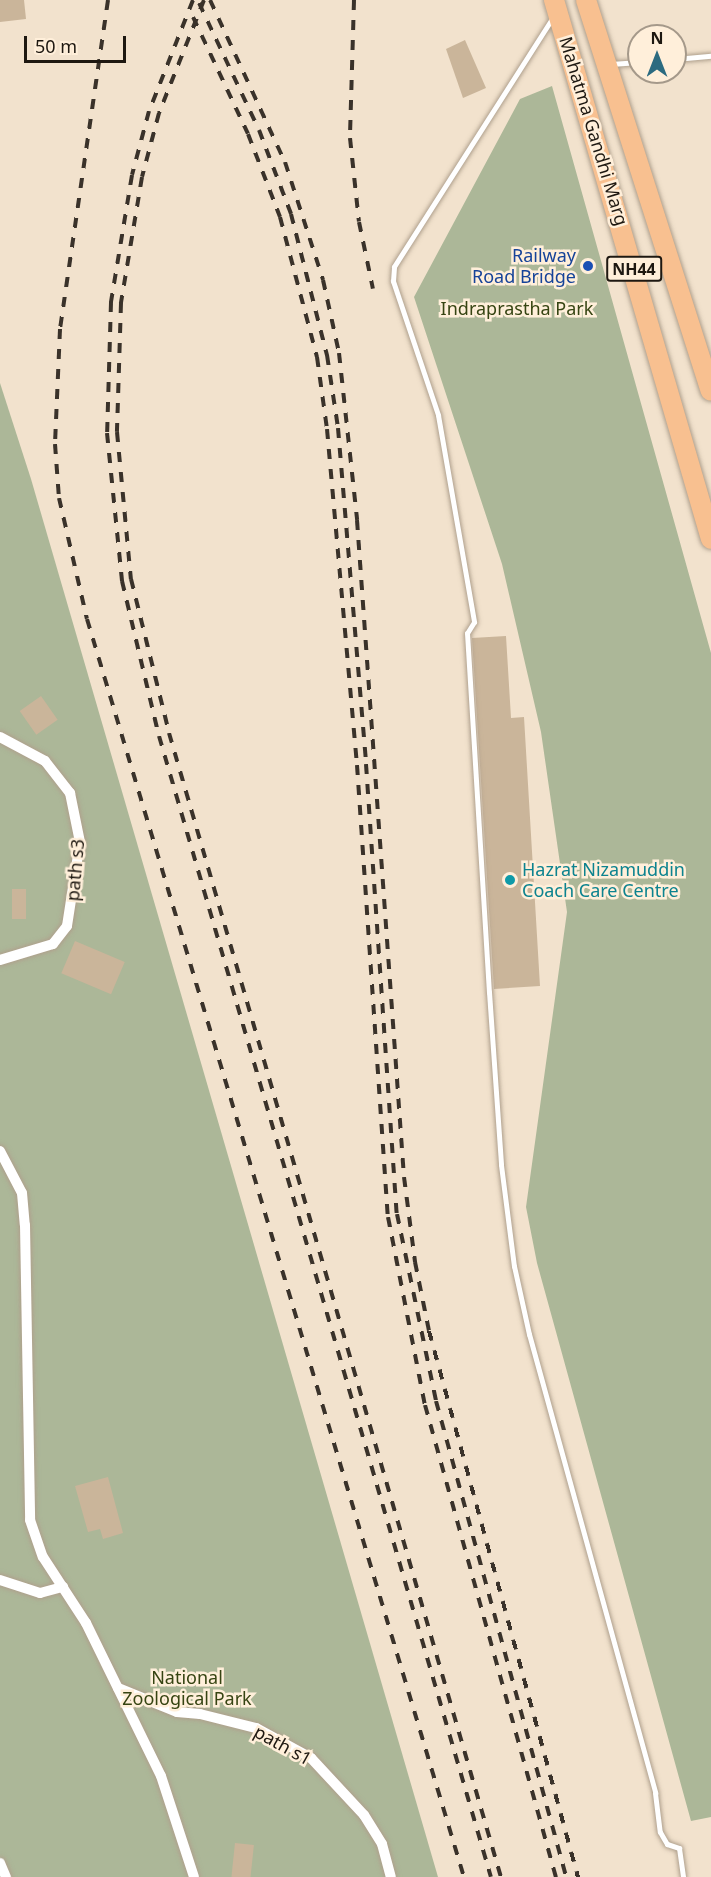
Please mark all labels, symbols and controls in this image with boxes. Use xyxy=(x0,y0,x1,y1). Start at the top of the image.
scale bar xyxy=(27,24,129,62)
north arrow xyxy=(627,24,687,84)
text: N xyxy=(650,27,664,49)
text: 50 m xyxy=(35,34,77,58)
street label: Mahatma Gandhi Marg xyxy=(555,34,633,228)
place label: Railway Road Bridge xyxy=(472,245,576,288)
road number: NH44 xyxy=(606,256,662,282)
marker: Railway Road Bridge xyxy=(581,259,595,273)
park label: Indraprastha Park xyxy=(441,297,593,319)
street label: path s3 xyxy=(62,838,88,902)
place label: Hazrat Nizamuddin Coach Care Centre xyxy=(522,859,685,902)
marker: Hazrat Nizamuddin Coach Care Centre xyxy=(503,873,517,887)
park label: National Zoological Park xyxy=(122,1667,252,1710)
street label: path s1 xyxy=(250,1720,316,1770)

